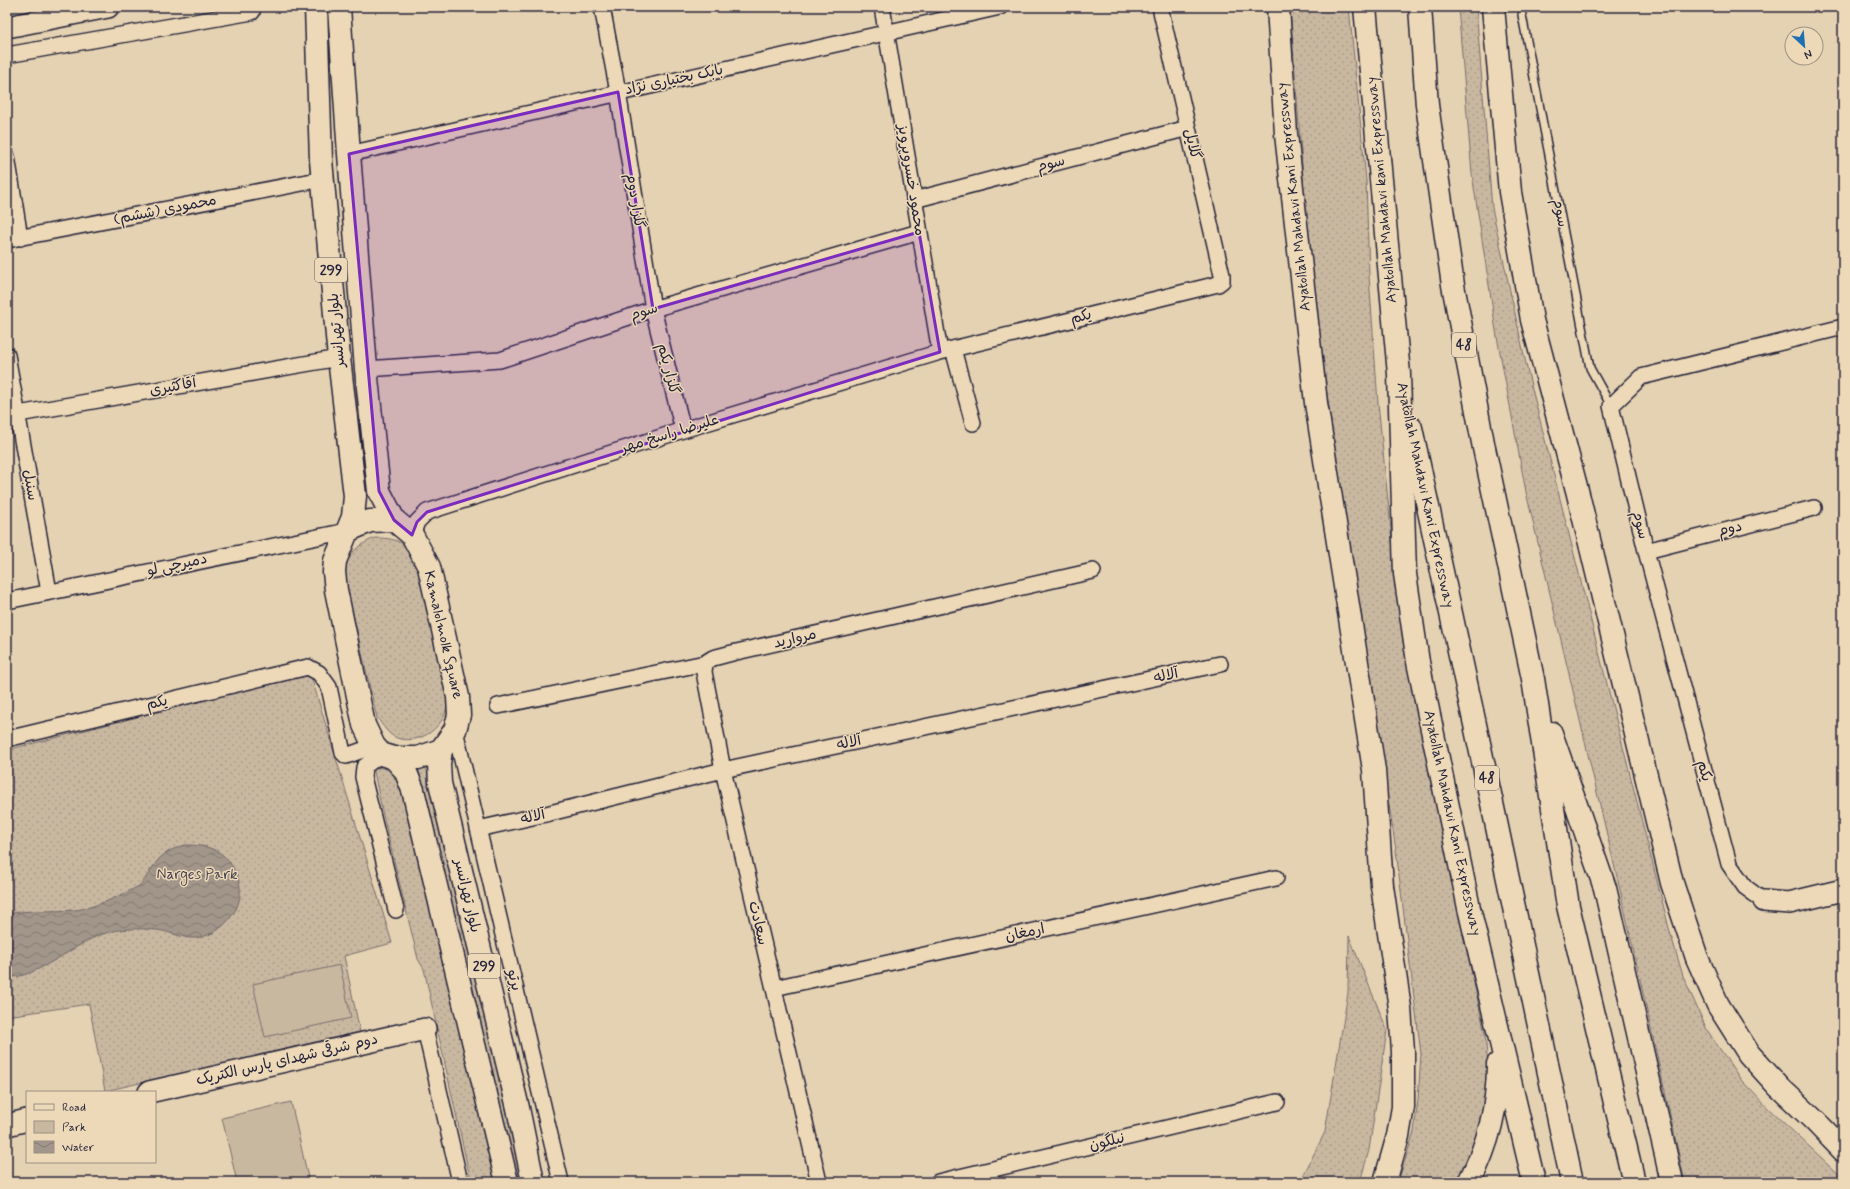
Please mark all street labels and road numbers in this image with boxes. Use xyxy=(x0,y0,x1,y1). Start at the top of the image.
street label: بابک بختیاری نژاد xyxy=(623,60,725,100)
street label: Ayatollah Mahdavi kani Expressway xyxy=(1362,76,1402,304)
street label: Ayatollah Mahdavi Kani Expressway xyxy=(1272,81,1316,313)
street label: محمود خسروپرویز xyxy=(892,121,930,237)
street label: گلایل xyxy=(1179,127,1205,161)
street label: سوم xyxy=(1035,151,1068,178)
street label: گلزار دوم xyxy=(620,172,649,230)
street label: محمودی (ششم) xyxy=(112,190,218,231)
street label: سوم xyxy=(1546,197,1573,229)
road number: 299 xyxy=(315,258,347,282)
street label: بلوار تهرانسر xyxy=(324,292,350,370)
street label: سوم xyxy=(627,298,661,327)
street label: یکم xyxy=(1068,305,1094,330)
road number: 48 xyxy=(1452,333,1476,357)
street label: گلزار یکم xyxy=(651,341,684,397)
street label: آقاکثیری xyxy=(148,373,199,401)
street label: Ayatollah Mahdavi Kani Expressway xyxy=(1391,380,1459,610)
street label: علیرضا راسخ مهر xyxy=(617,410,721,459)
street label: سنبل xyxy=(17,468,43,502)
street label: سوم xyxy=(1626,509,1653,541)
street label: دوم xyxy=(1716,516,1744,543)
street label: دمیرچی لو xyxy=(144,549,209,581)
street label: Kamalolmolk Square xyxy=(419,569,467,701)
street label: مروارید xyxy=(772,624,818,654)
street label: آلاله xyxy=(1152,663,1181,688)
street label: یکم xyxy=(144,691,170,716)
street label: Ayatollah Mahdavi Kani Expressway xyxy=(1418,708,1486,938)
street label: آلاله xyxy=(835,730,864,755)
street label: یکم xyxy=(1691,758,1716,784)
road number: 48 xyxy=(1475,766,1499,790)
street label: آلاله xyxy=(519,804,549,830)
street label: بلوار تهرانسر xyxy=(448,855,485,935)
street label: سعادت xyxy=(743,899,773,947)
street label: ارمغان xyxy=(1003,919,1047,947)
road number: 299 xyxy=(468,954,500,978)
street label: پرتو xyxy=(502,966,526,993)
street label: دوم شرقی شهدای پارس الکتریک xyxy=(194,1027,380,1092)
street label: نیلگون xyxy=(1087,1128,1127,1156)

